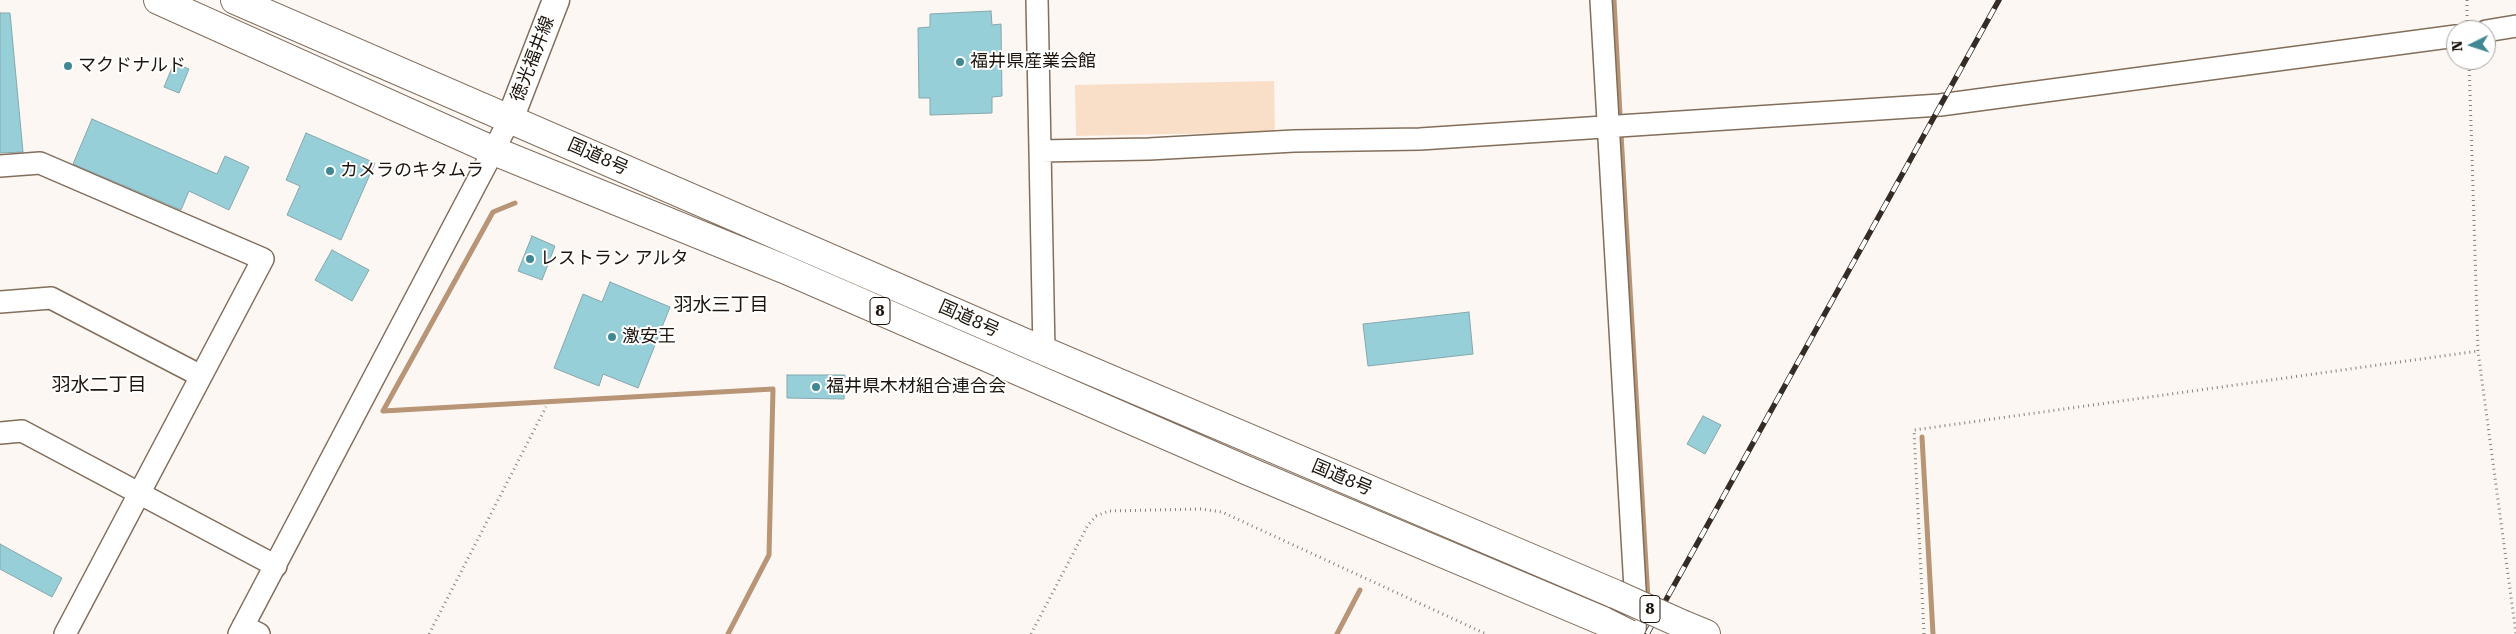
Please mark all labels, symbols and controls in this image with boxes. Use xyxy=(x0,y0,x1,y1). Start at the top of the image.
street label: 徳光福井線 xyxy=(507,13,559,105)
north arrow xyxy=(2446,20,2496,70)
text: N xyxy=(2449,40,2465,52)
place label: 福井県産業会館 xyxy=(970,51,1096,73)
place label: マクドナルド xyxy=(78,55,186,77)
marker: 福井県産業会館 xyxy=(954,56,966,68)
marker: マクドナルド xyxy=(62,60,74,72)
street label: 国道8号 xyxy=(564,134,632,180)
place label: カメラのキタムラ xyxy=(340,160,484,182)
marker: カメラのキタムラ xyxy=(324,165,336,177)
place label: レストラン アルタ xyxy=(540,248,689,270)
marker: レストラン アルタ xyxy=(524,253,536,265)
district label: 羽水三丁目 xyxy=(674,294,768,316)
street label: 国道8号 xyxy=(935,296,1003,342)
road number: 8 xyxy=(870,298,890,324)
place label: 激安王 xyxy=(622,326,676,348)
marker: 激安王 xyxy=(606,331,618,343)
district label: 羽水二丁目 xyxy=(52,374,146,396)
place label: 福井県木材組合連合会 xyxy=(826,376,1006,398)
marker: 福井県木材組合連合会 xyxy=(810,381,822,393)
street label: 国道8号 xyxy=(1308,456,1376,500)
road number: 8 xyxy=(1640,596,1660,622)

